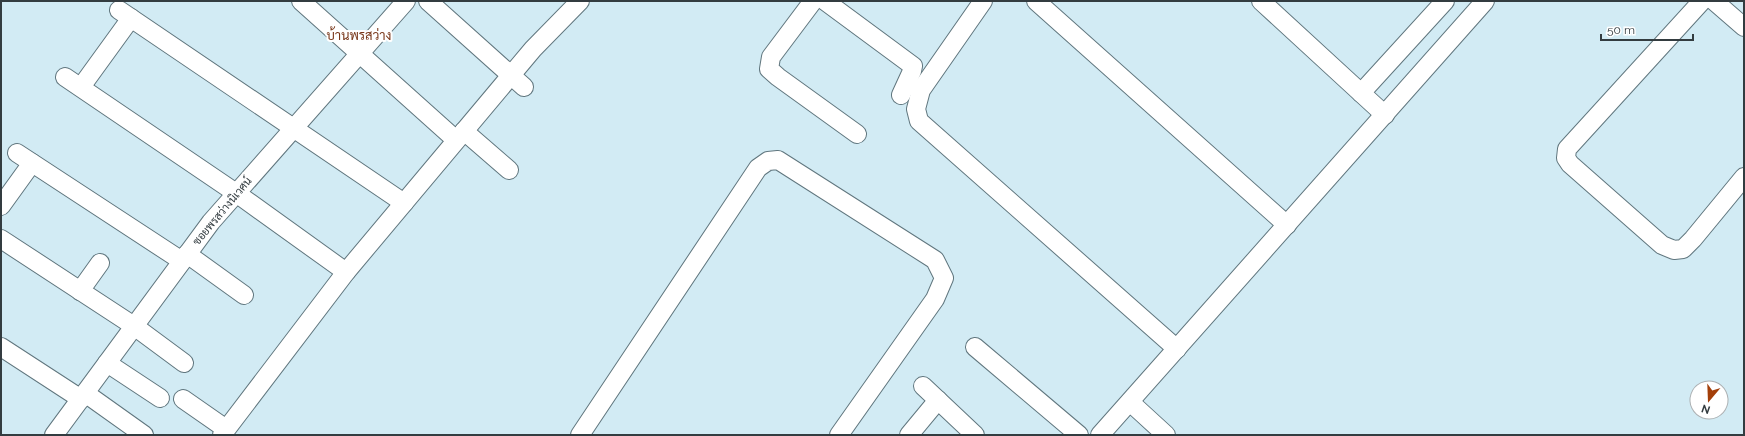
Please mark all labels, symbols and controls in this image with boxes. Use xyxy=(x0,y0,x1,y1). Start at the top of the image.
scale bar xyxy=(1601,16,1693,42)
text: 50 m xyxy=(1607,23,1635,37)
district label: บ้านพรสว่าง xyxy=(326,26,392,43)
street label: ซอยพรสว่างนิเวศน์ xyxy=(189,173,255,248)
north arrow xyxy=(1689,380,1729,420)
text: N xyxy=(1700,401,1712,416)

